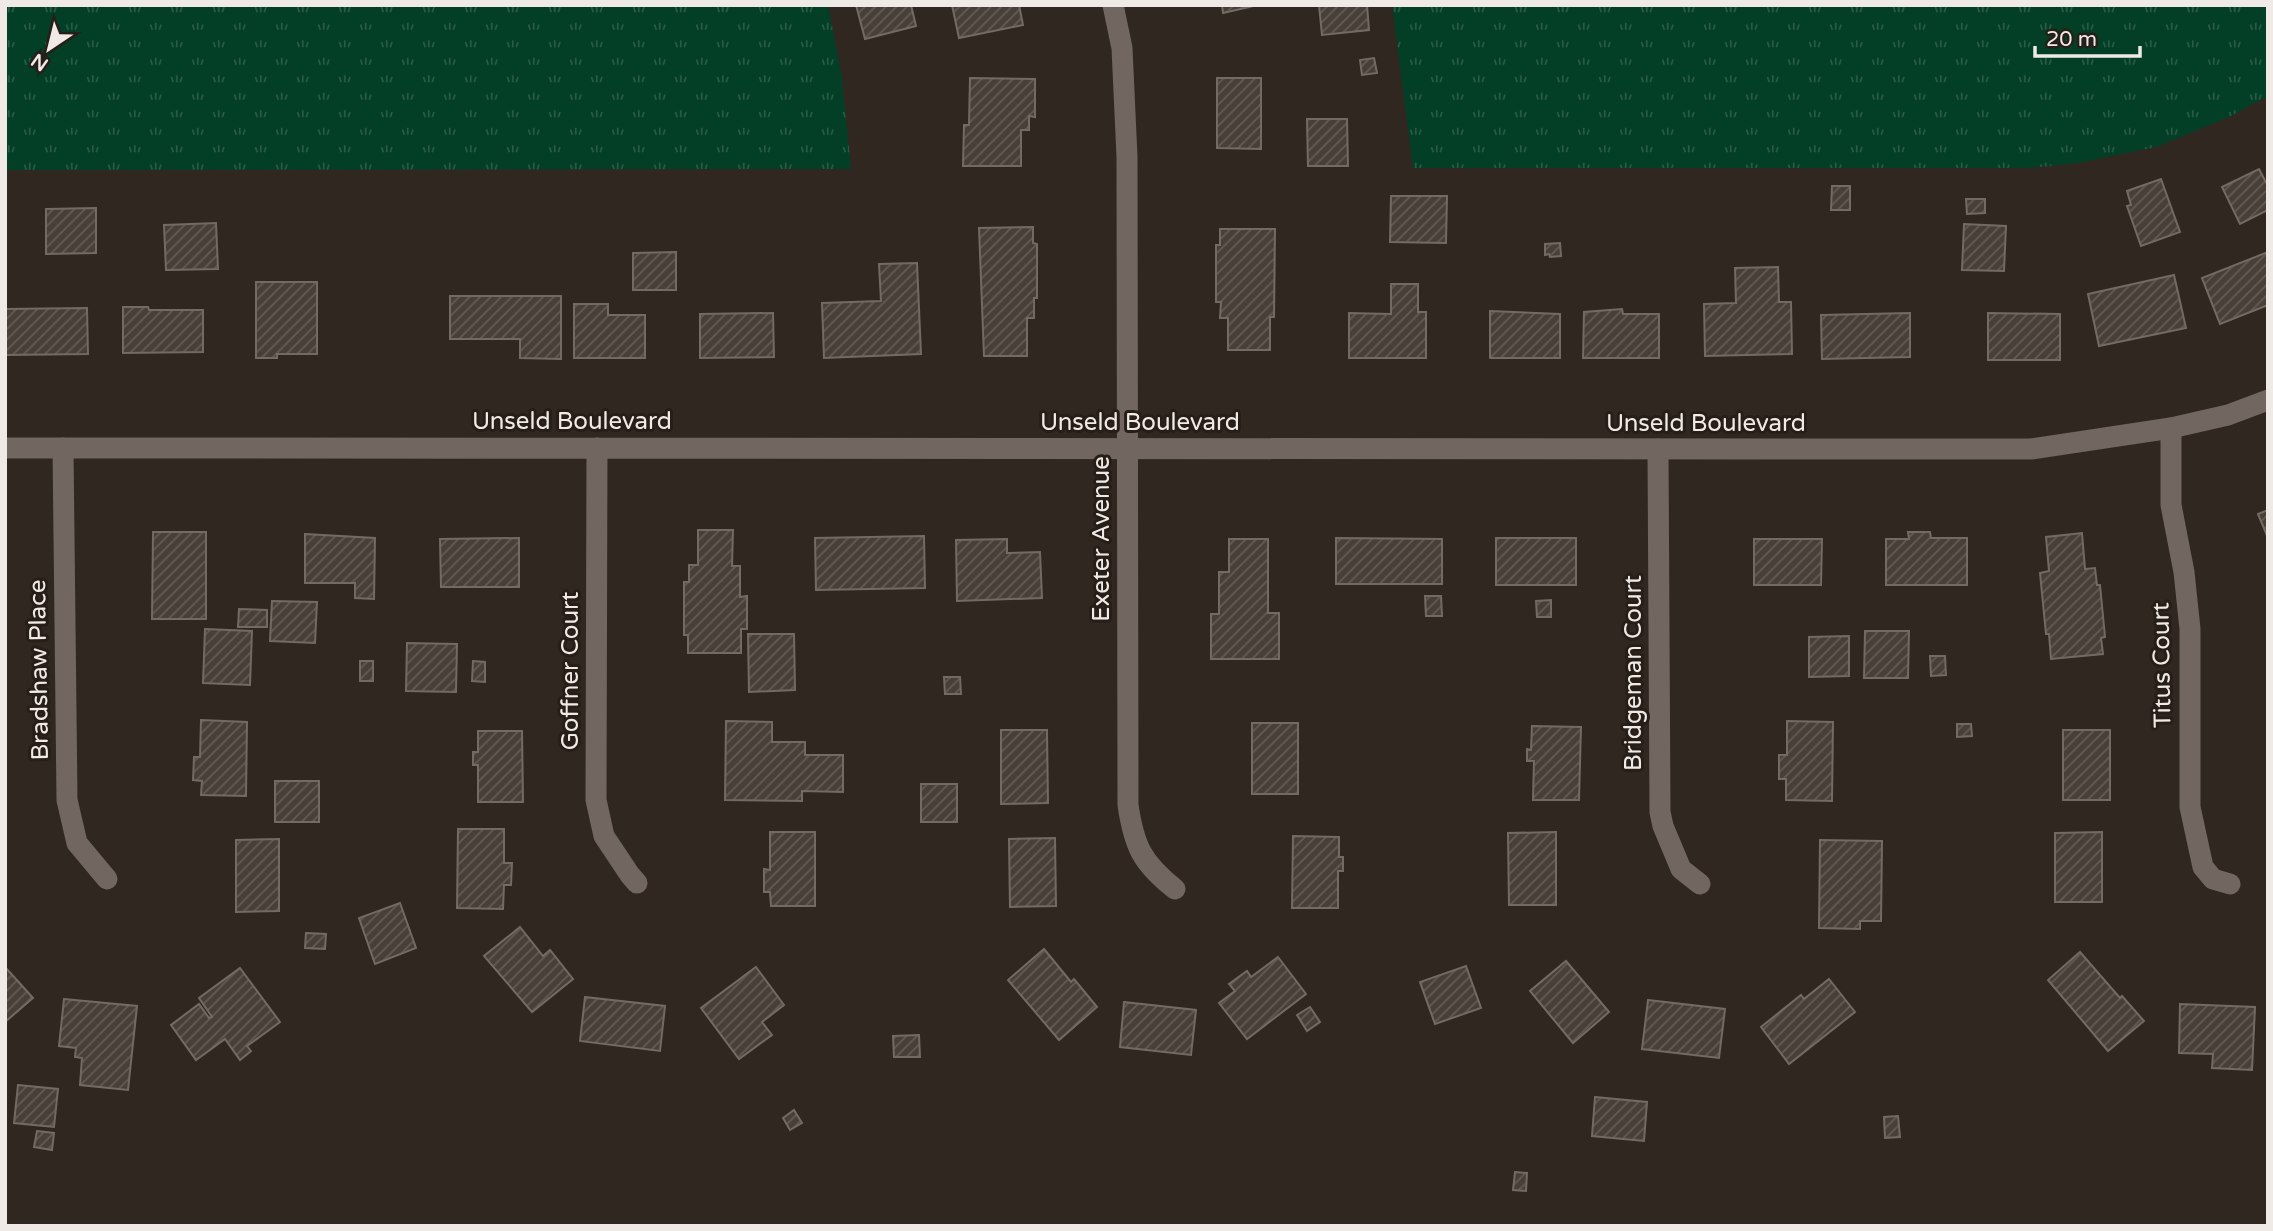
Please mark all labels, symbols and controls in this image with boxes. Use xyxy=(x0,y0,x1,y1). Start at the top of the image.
north arrow xyxy=(14,14,84,84)
scale bar xyxy=(2035,14,2140,58)
text: 20 m xyxy=(2046,27,2097,52)
text: N xyxy=(27,49,52,75)
street label: Unseld Boulevard xyxy=(472,407,672,436)
street label: Unseld Boulevard xyxy=(1040,408,1240,437)
street label: Unseld Boulevard xyxy=(1606,409,1806,438)
street label: Exeter Avenue xyxy=(1087,456,1116,622)
street label: Bridgeman Court xyxy=(1619,575,1648,771)
street label: Bradshaw Place xyxy=(23,579,55,761)
street label: Goffner Court xyxy=(556,592,585,750)
street label: Titus Court xyxy=(2146,602,2178,728)

